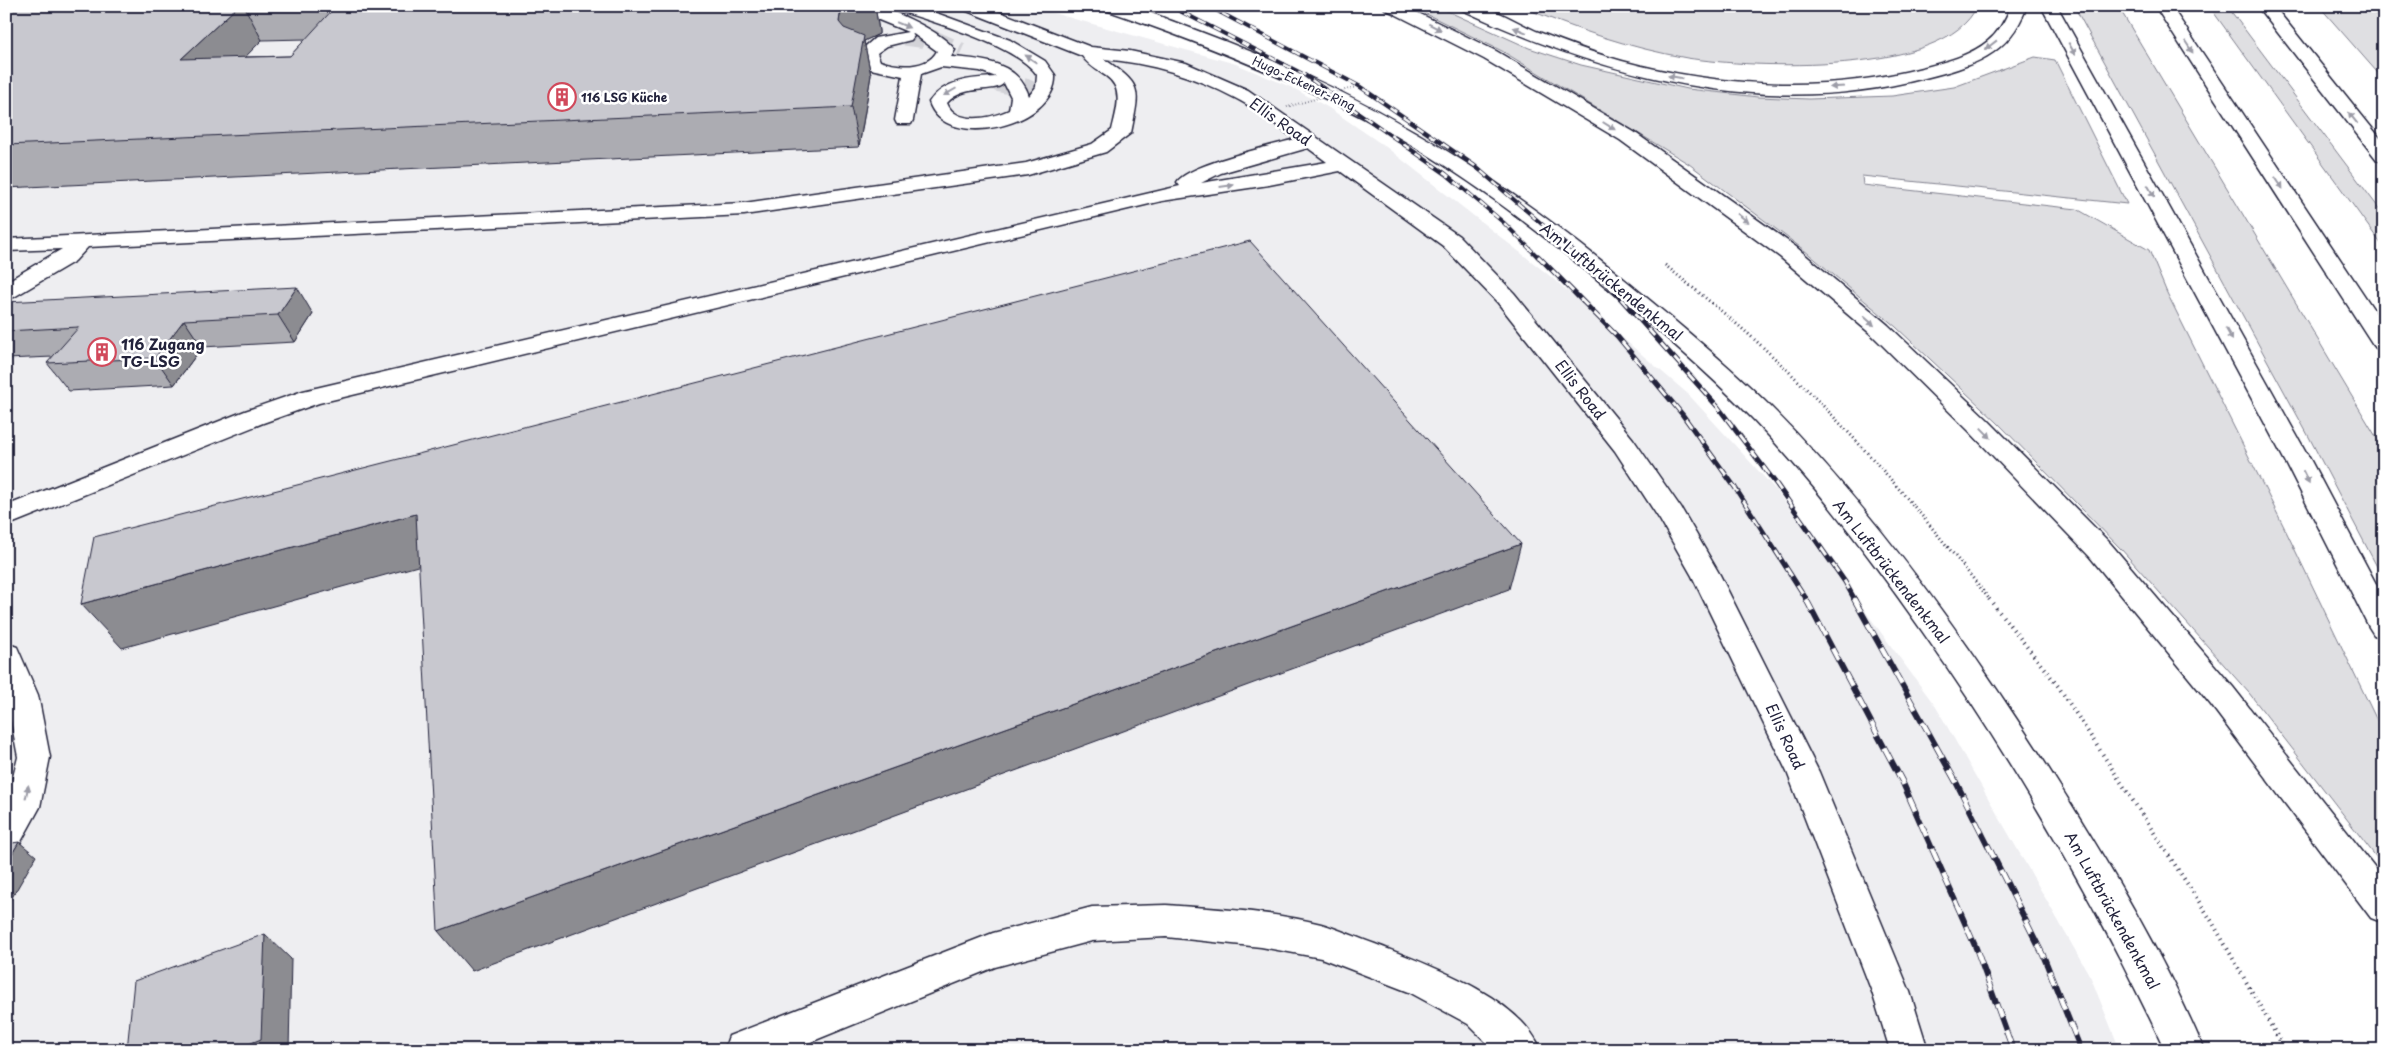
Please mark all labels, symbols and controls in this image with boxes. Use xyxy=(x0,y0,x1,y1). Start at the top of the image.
one-way arrow xyxy=(896,21,911,29)
one-way arrow xyxy=(1428,23,1442,31)
one-way arrow xyxy=(1512,26,1527,34)
one-way arrow xyxy=(1985,40,1998,51)
one-way arrow xyxy=(2185,40,2194,54)
one-way arrow xyxy=(2068,42,2077,56)
street label: Hugo-Eckener-Ring xyxy=(1249,51,1359,115)
one-way arrow xyxy=(1024,55,1038,64)
one-way arrow xyxy=(1666,72,1682,80)
building icon: 116 LSG Küche xyxy=(547,82,577,112)
one-way arrow xyxy=(1828,83,1844,91)
place label: 116 LSG Küche xyxy=(581,88,668,106)
one-way arrow xyxy=(942,88,957,96)
street label: Ellis Road xyxy=(1245,91,1317,151)
one-way arrow xyxy=(2348,112,2359,125)
one-way arrow xyxy=(1603,121,1616,130)
one-way arrow xyxy=(2274,176,2283,190)
one-way arrow xyxy=(1220,182,1236,190)
one-way arrow xyxy=(2146,185,2155,198)
one-way arrow xyxy=(1736,213,1749,224)
street label: Am Luftbrückendenkmal xyxy=(1536,216,1688,346)
one-way arrow xyxy=(1862,315,1874,327)
one-way arrow xyxy=(2224,327,2233,341)
place label: 116 Zugang TG-LSG xyxy=(121,332,205,372)
building icon: 116 Zugang TG-LSG xyxy=(87,337,117,367)
street label: Ellis Road xyxy=(1550,354,1612,424)
one-way arrow xyxy=(1980,427,1992,439)
one-way arrow xyxy=(2302,469,2310,484)
street label: Am Luftbrückendenkmal xyxy=(1828,494,1956,648)
street label: Ellis Road xyxy=(1761,699,1811,773)
one-way arrow xyxy=(23,784,31,800)
street label: Am Luftbrückendenkmal xyxy=(2060,827,2166,993)

